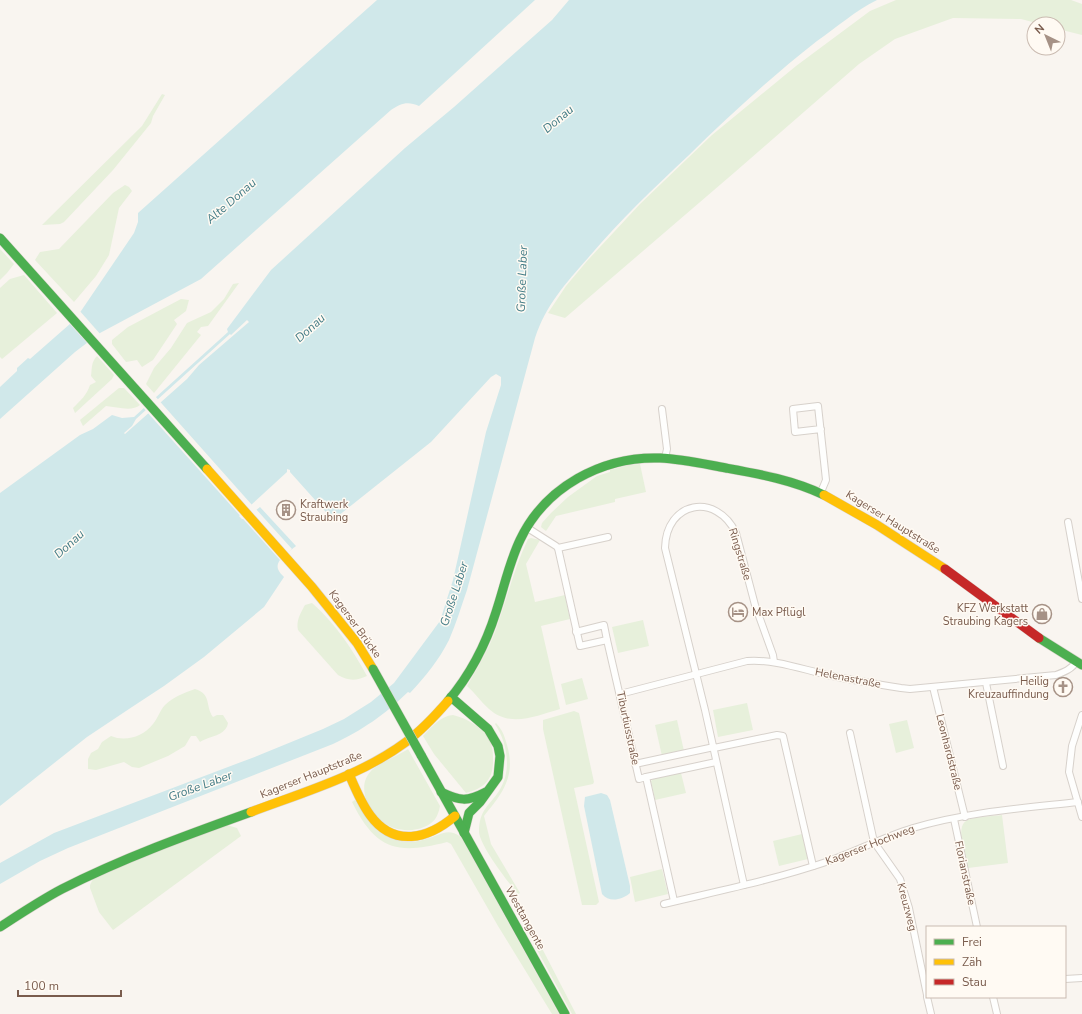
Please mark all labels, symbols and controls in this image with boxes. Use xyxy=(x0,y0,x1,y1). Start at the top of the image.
north arrow xyxy=(1026,16,1066,56)
text: N xyxy=(1031,21,1048,37)
water label: Donau xyxy=(539,101,577,137)
water label: Alte Donau xyxy=(202,175,260,228)
water label: Große Laber xyxy=(513,245,531,313)
water label: Donau xyxy=(291,310,329,346)
street label: Kagerser Hauptstraße xyxy=(843,487,943,557)
place label: Kraftwerk Straubing xyxy=(300,497,349,525)
building icon: Kraftwerk Straubing xyxy=(275,499,297,521)
water label: Donau xyxy=(50,526,88,562)
street label: Ringstraße xyxy=(725,526,755,582)
water label: Große Laber xyxy=(436,559,472,628)
street label: Kagerser Brücke xyxy=(325,587,385,661)
hotel icon: Max Pflügl xyxy=(727,601,749,623)
place label: KFZ Werkstatt Straubing Kagers xyxy=(943,601,1028,629)
shop icon: KFZ Werkstatt Straubing Kagers xyxy=(1031,603,1053,625)
place label: Max Pflügl xyxy=(752,605,806,620)
street label: Helenastraße xyxy=(814,664,882,692)
place label: Heilig Kreuzauffindung xyxy=(968,674,1049,702)
church icon: Heilig Kreuzauffindung xyxy=(1052,676,1074,698)
street label: Tiburtiusstraße xyxy=(613,690,643,767)
street label: Leonhardstraße xyxy=(932,712,966,792)
street label: Kagerser Hauptstraße xyxy=(258,748,364,802)
water label: Große Laber xyxy=(166,767,235,805)
street label: Kagerser Hochweg xyxy=(823,821,917,869)
street label: Florianstraße xyxy=(951,839,979,907)
street label: Kreuzweg xyxy=(893,881,921,933)
street label: Westtangente xyxy=(501,884,549,953)
legend xyxy=(926,926,1066,998)
text: Frei xyxy=(962,934,982,950)
text: Zäh xyxy=(962,954,982,970)
scale bar xyxy=(18,972,121,998)
text: Stau xyxy=(962,974,987,990)
text: 100 m xyxy=(24,978,59,994)

